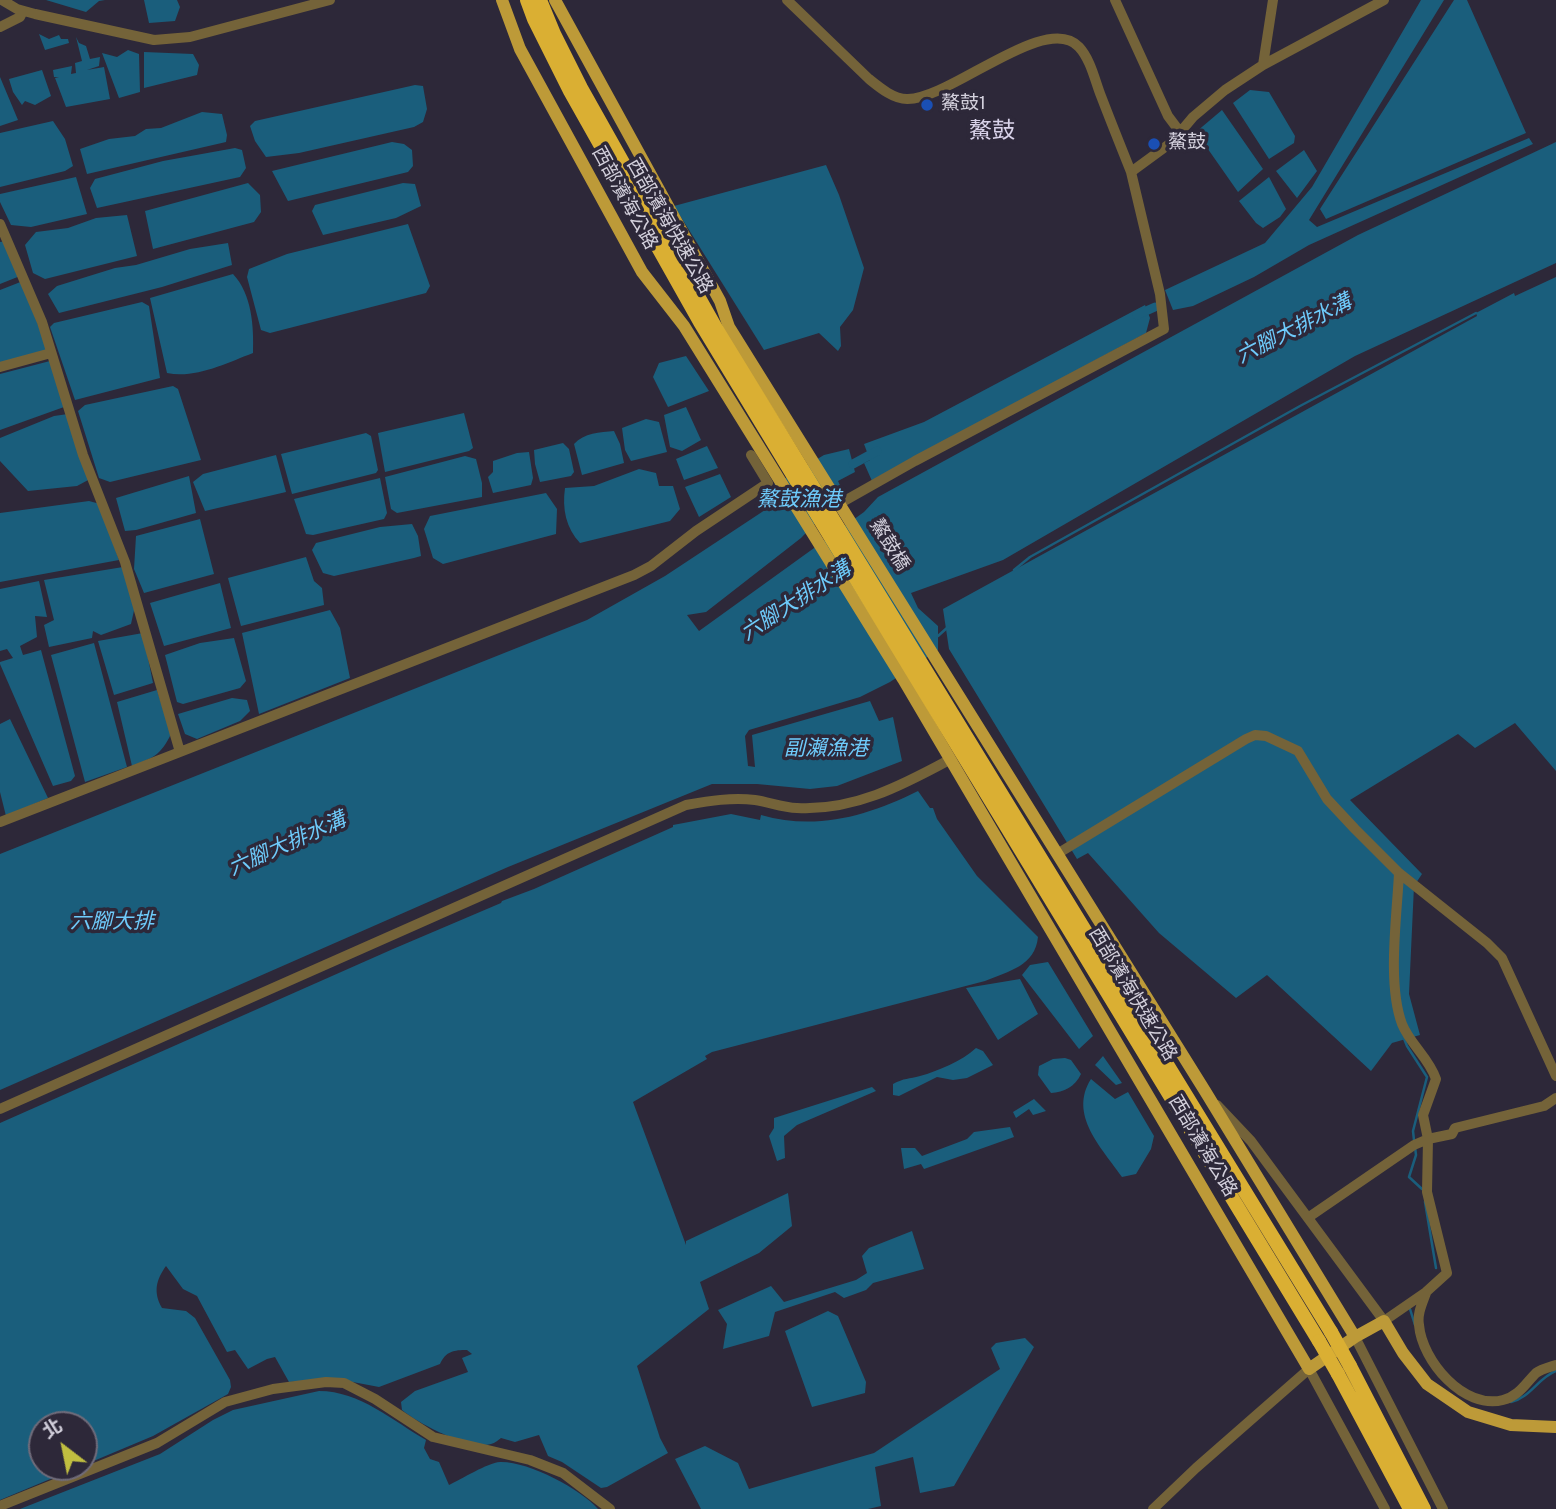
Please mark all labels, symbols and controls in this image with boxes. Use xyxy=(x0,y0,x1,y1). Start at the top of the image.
place label: 鰲鼓1 xyxy=(941,94,986,116)
marker: 鰲鼓1 xyxy=(919,97,935,113)
district label: 鰲鼓 xyxy=(969,119,1015,147)
place label: 鰲鼓 xyxy=(1168,133,1206,155)
marker: 鰲鼓 xyxy=(1146,136,1162,152)
street label: 西部濱海公路 xyxy=(585,144,661,254)
street label: 西部濱海快速公路 xyxy=(620,155,716,299)
water label: 六腳大排水溝 xyxy=(1233,291,1357,371)
water label: 鰲鼓漁港 xyxy=(757,489,841,515)
street label: 鰲鼓橋 xyxy=(863,516,913,576)
water label: 六腳大排水溝 xyxy=(737,558,857,648)
water label: 副瀨漁港 xyxy=(784,738,868,764)
water label: 六腳大排水溝 xyxy=(225,809,351,883)
water label: 六腳大排 xyxy=(70,911,154,937)
street label: 西部濱海快速公路 xyxy=(1082,924,1180,1066)
street label: 西部濱海公路 xyxy=(1162,1092,1240,1202)
north arrow xyxy=(28,1411,98,1481)
text: 北 xyxy=(39,1415,67,1445)

